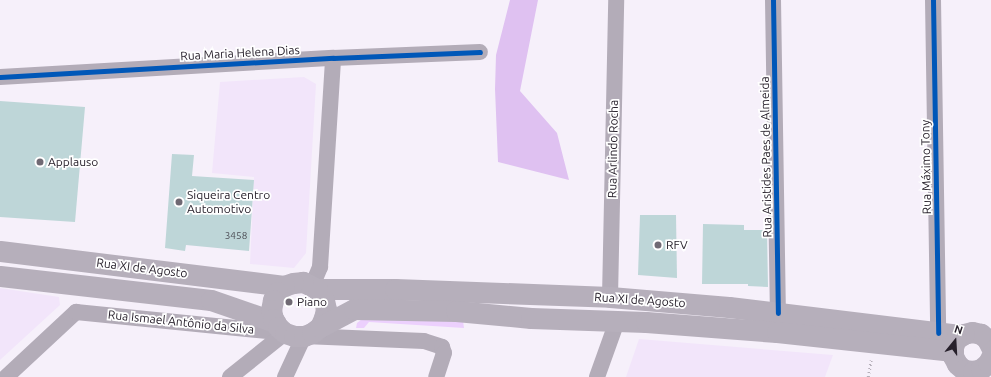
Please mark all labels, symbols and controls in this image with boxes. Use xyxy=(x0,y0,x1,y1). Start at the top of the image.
street label: Rua Maria Helena Dias xyxy=(180,43,300,63)
street label: Rua Aristides Paes de Almeida xyxy=(757,76,775,238)
street label: Rua Arlindo Rocha xyxy=(605,100,621,198)
street label: Rua Máximo Tony xyxy=(918,120,934,214)
place label: Applauso xyxy=(48,155,98,169)
marker: Applauso xyxy=(35,157,45,167)
place label: Siqueira Centro Automotivo xyxy=(187,188,270,216)
marker: Siqueira Centro Automotivo xyxy=(174,197,184,207)
house number: 3458 xyxy=(225,230,247,242)
place label: RFV xyxy=(666,238,688,252)
marker: RFV xyxy=(653,240,663,250)
street label: Rua XI de Agosto xyxy=(96,255,188,281)
street label: Rua XI de Agosto xyxy=(594,290,686,310)
place label: Piano xyxy=(297,295,327,309)
marker: Piano xyxy=(284,297,294,307)
street label: Rua Ismael Antônio da Silva xyxy=(107,307,255,337)
north arrow xyxy=(935,321,975,361)
text: N xyxy=(953,323,964,337)

